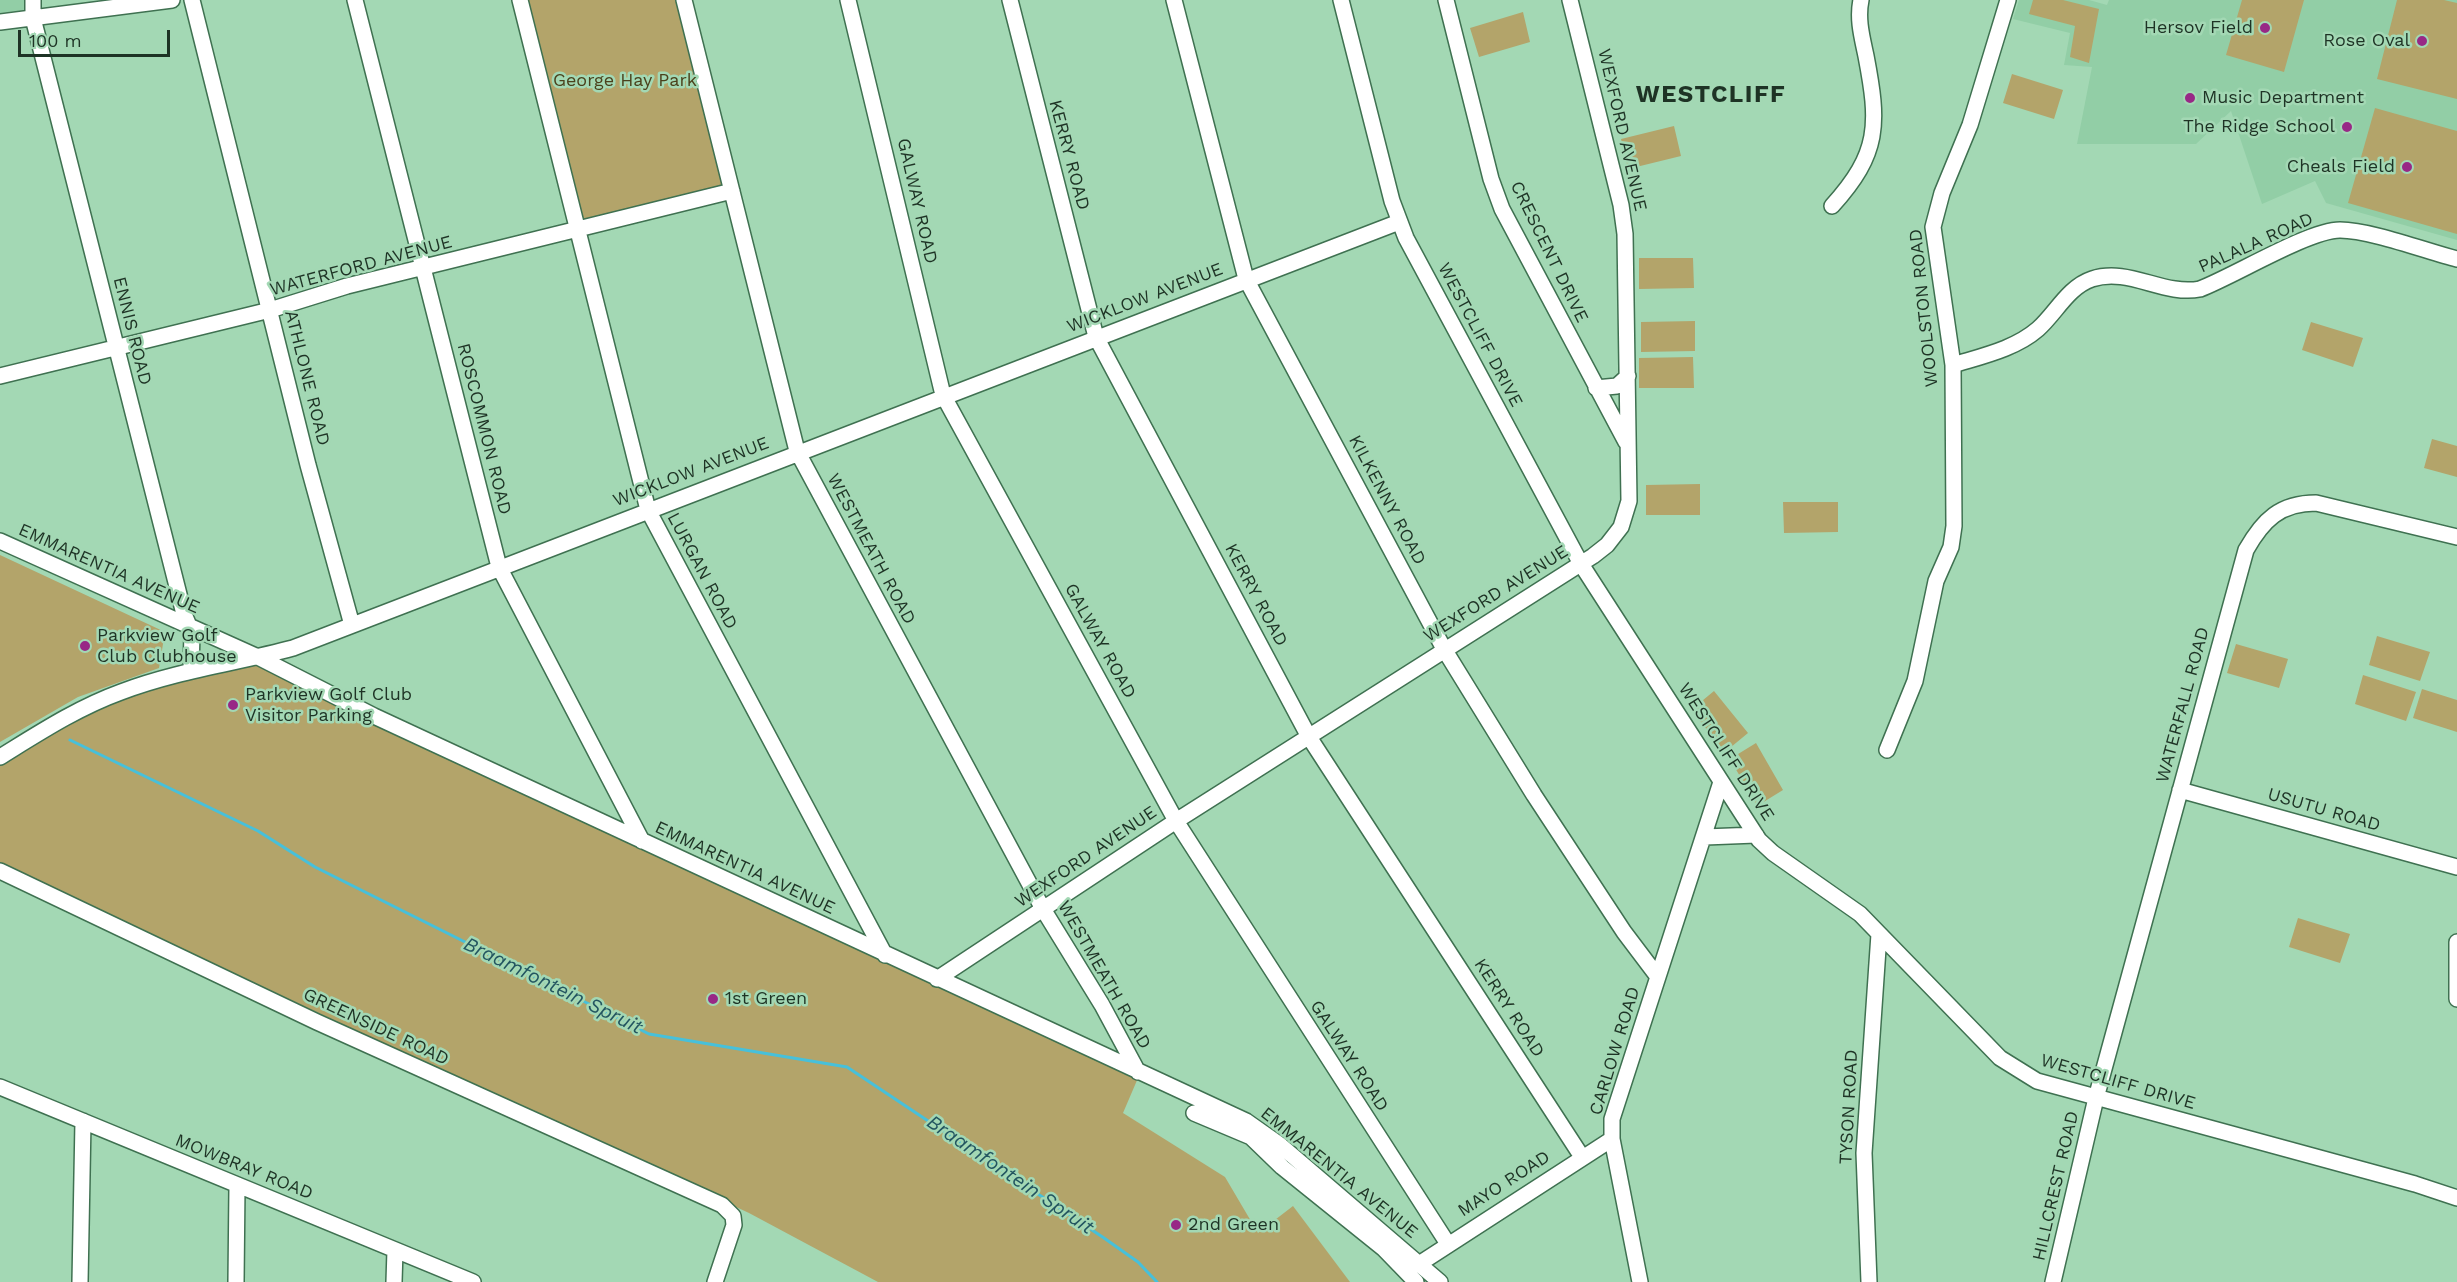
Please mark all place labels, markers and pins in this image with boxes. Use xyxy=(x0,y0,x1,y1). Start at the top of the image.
place label: Hersov Field xyxy=(2144,17,2253,39)
marker: Hersov Field xyxy=(2258,21,2272,35)
place label: Rose Oval xyxy=(2323,30,2410,52)
marker: Rose Oval xyxy=(2415,34,2429,48)
place label: Music Department xyxy=(2202,87,2364,109)
marker: Music Department xyxy=(2183,91,2197,105)
place label: The Ridge School xyxy=(2183,116,2335,138)
marker: The Ridge School xyxy=(2340,120,2354,134)
place label: Cheals Field xyxy=(2287,156,2395,178)
marker: Cheals Field xyxy=(2400,160,2414,174)
place label: Parkview Golf Club Clubhouse xyxy=(97,625,237,668)
marker: Parkview Golf Club Clubhouse xyxy=(78,639,92,653)
place label: Parkview Golf Club Visitor Parking xyxy=(245,684,412,726)
marker: Parkview Golf Club Visitor Parking xyxy=(226,698,240,712)
place label: 1st Green xyxy=(725,988,807,1010)
marker: 1st Green xyxy=(706,992,720,1006)
place label: 2nd Green xyxy=(1188,1214,1279,1236)
marker: 2nd Green xyxy=(1169,1218,1183,1232)

